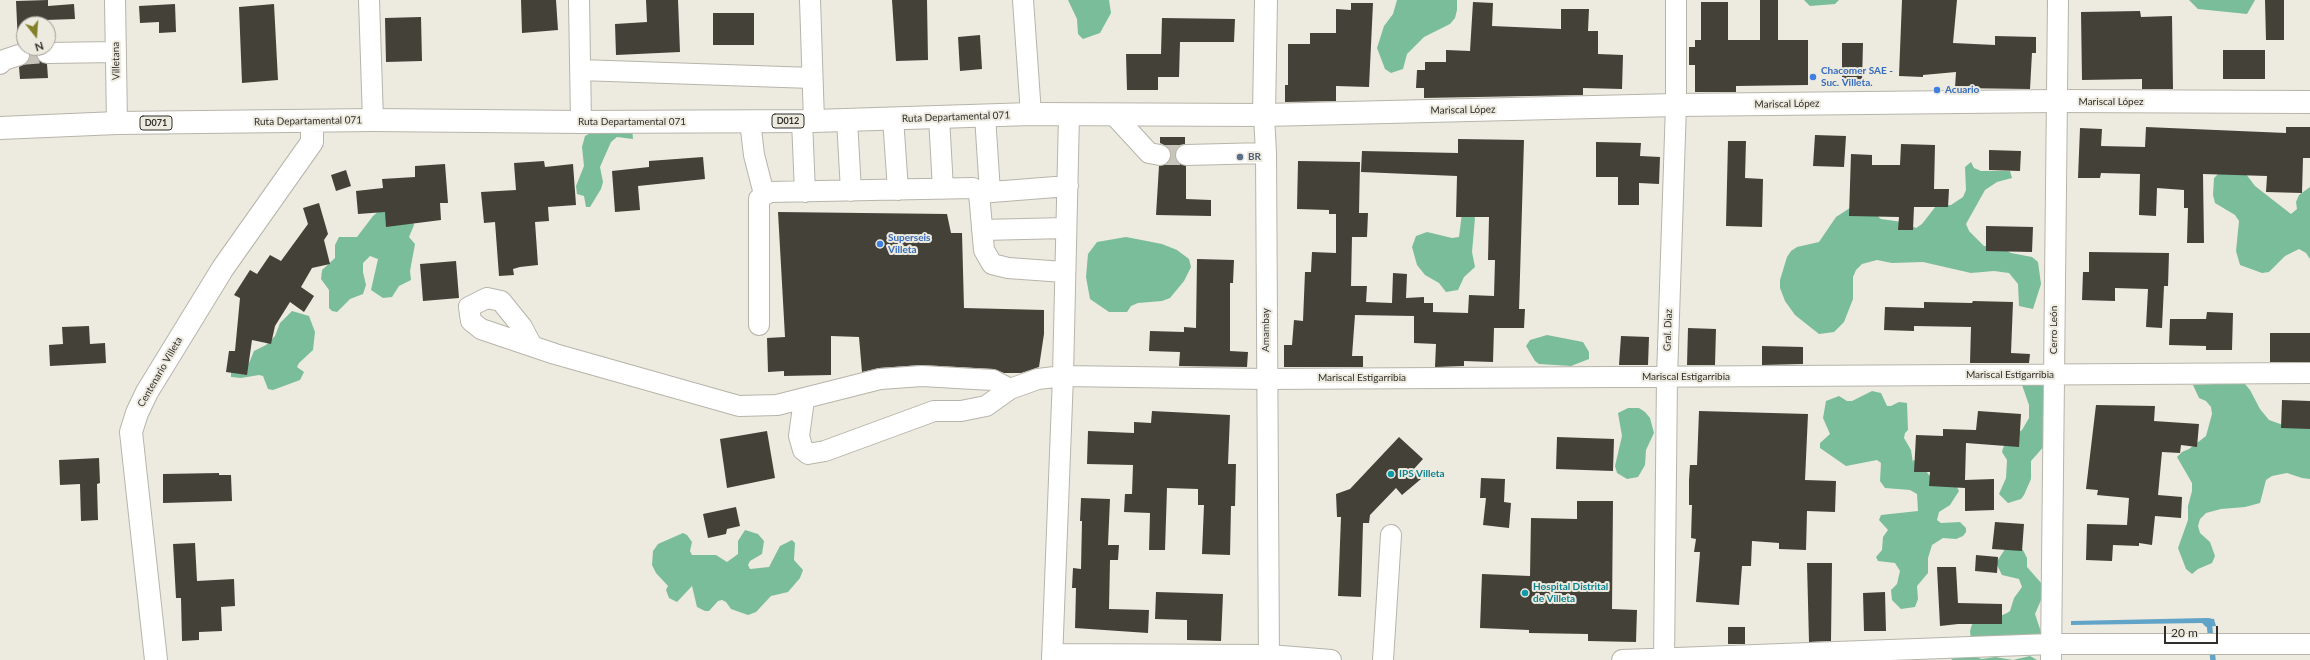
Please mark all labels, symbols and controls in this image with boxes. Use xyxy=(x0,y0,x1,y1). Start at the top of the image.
north arrow xyxy=(16,16,56,56)
text: N xyxy=(33,40,45,54)
street label: Villetana xyxy=(110,42,122,80)
place label: Chacomer SAE - Suc. Villeta. xyxy=(1821,65,1893,88)
marker: Chacomer SAE - Suc. Villeta. xyxy=(1808,72,1818,82)
place label: Acuario xyxy=(1945,84,1979,96)
marker: Acuario xyxy=(1932,85,1942,95)
street label: Mariscal López xyxy=(2079,96,2143,108)
street label: Mariscal López xyxy=(1754,97,1820,111)
street label: Mariscal López xyxy=(1430,103,1496,117)
street label: Ruta Departamental 071 xyxy=(902,109,1010,125)
street label: Ruta Departamental 071 xyxy=(254,114,362,128)
road number: D012 xyxy=(772,114,804,128)
road number: D071 xyxy=(140,116,172,130)
street label: Ruta Departamental 071 xyxy=(578,116,686,128)
place label: BR xyxy=(1248,151,1261,163)
marker: BR xyxy=(1235,152,1245,162)
place label: Superseis Villeta xyxy=(888,232,930,256)
marker: Superseis Villeta xyxy=(875,239,885,249)
street label: Cerro León xyxy=(2048,306,2060,354)
street label: Amambay xyxy=(1260,308,1272,352)
street label: Gral. Diaz xyxy=(1661,309,1675,351)
street label: Centenario Villeta xyxy=(135,335,185,409)
street label: Mariscal Estigarribia xyxy=(1966,369,2054,381)
street label: Mariscal Estigarribia xyxy=(1642,371,1730,383)
street label: Mariscal Estigarribia xyxy=(1318,372,1406,384)
place label: IPS Villeta xyxy=(1399,468,1445,480)
marker: IPS Villeta xyxy=(1386,469,1396,479)
place label: Hospital Distrital de Villeta xyxy=(1533,581,1608,604)
marker: Hospital Distrital de Villeta xyxy=(1520,588,1530,598)
scale bar xyxy=(2166,618,2220,644)
text: 20 m xyxy=(2171,625,2198,640)

